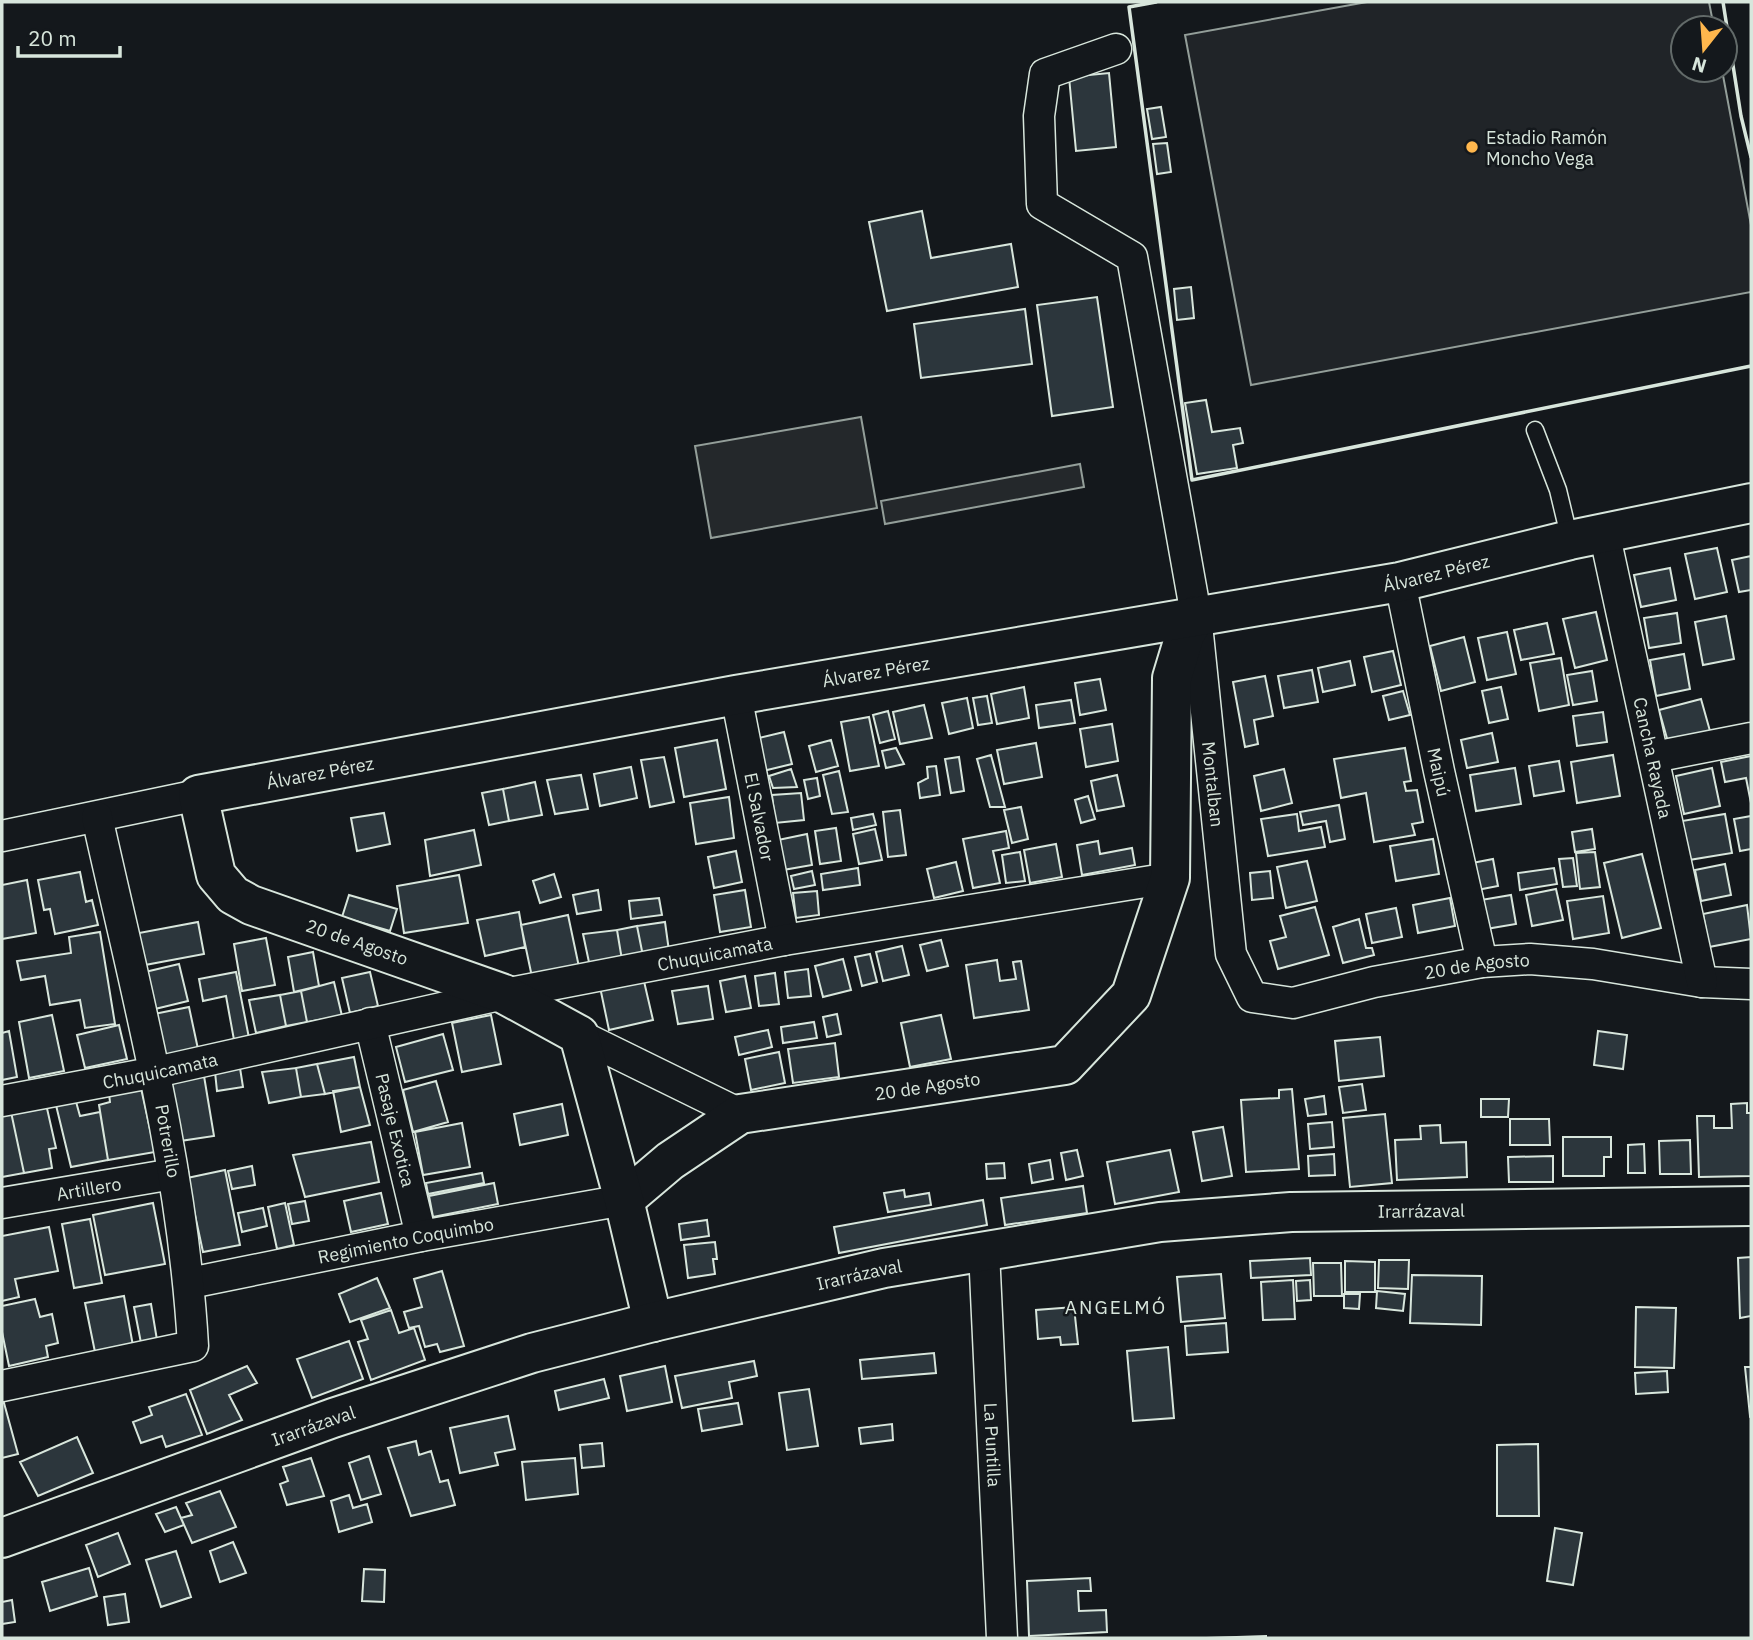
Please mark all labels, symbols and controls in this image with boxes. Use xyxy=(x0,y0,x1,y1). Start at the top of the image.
scale bar xyxy=(18,14,119,58)
north arrow xyxy=(1669,14,1739,84)
text: 20 m xyxy=(28,24,77,52)
text: N xyxy=(1689,52,1709,79)
place label: Estadio Ramón Moncho Vega xyxy=(1486,126,1607,170)
marker: Estadio Ramón Moncho Vega xyxy=(1464,139,1480,155)
street label: Álvarez Pérez xyxy=(1381,549,1492,596)
street label: Álvarez Pérez xyxy=(820,651,931,692)
street label: Cancha Rayada xyxy=(1629,695,1678,821)
street label: Montalban xyxy=(1198,740,1229,828)
street label: Maipú xyxy=(1423,745,1456,799)
street label: Álvarez Pérez xyxy=(264,751,375,794)
street label: El Salvador xyxy=(740,770,780,863)
street label: 20 de Agosto xyxy=(303,914,411,970)
street label: Chuquicamata xyxy=(655,931,775,976)
street label: 20 de Agosto xyxy=(1422,948,1530,984)
street label: Chuquicamata xyxy=(101,1047,220,1093)
street label: 20 de Agosto xyxy=(873,1066,982,1105)
street label: Pasaje Exotica xyxy=(371,1071,420,1190)
street label: Potrerillo xyxy=(150,1102,186,1180)
street label: Artillero xyxy=(55,1171,123,1205)
street label: Irarrázaval xyxy=(1377,1198,1465,1222)
street label: Regimiento Coquimbo xyxy=(316,1212,496,1268)
street label: Irarrázaval xyxy=(814,1254,904,1295)
district label: ANGELMÓ xyxy=(1065,1295,1167,1319)
street label: Irarrázaval xyxy=(268,1400,358,1451)
street label: La Puntilla xyxy=(980,1402,1006,1488)

